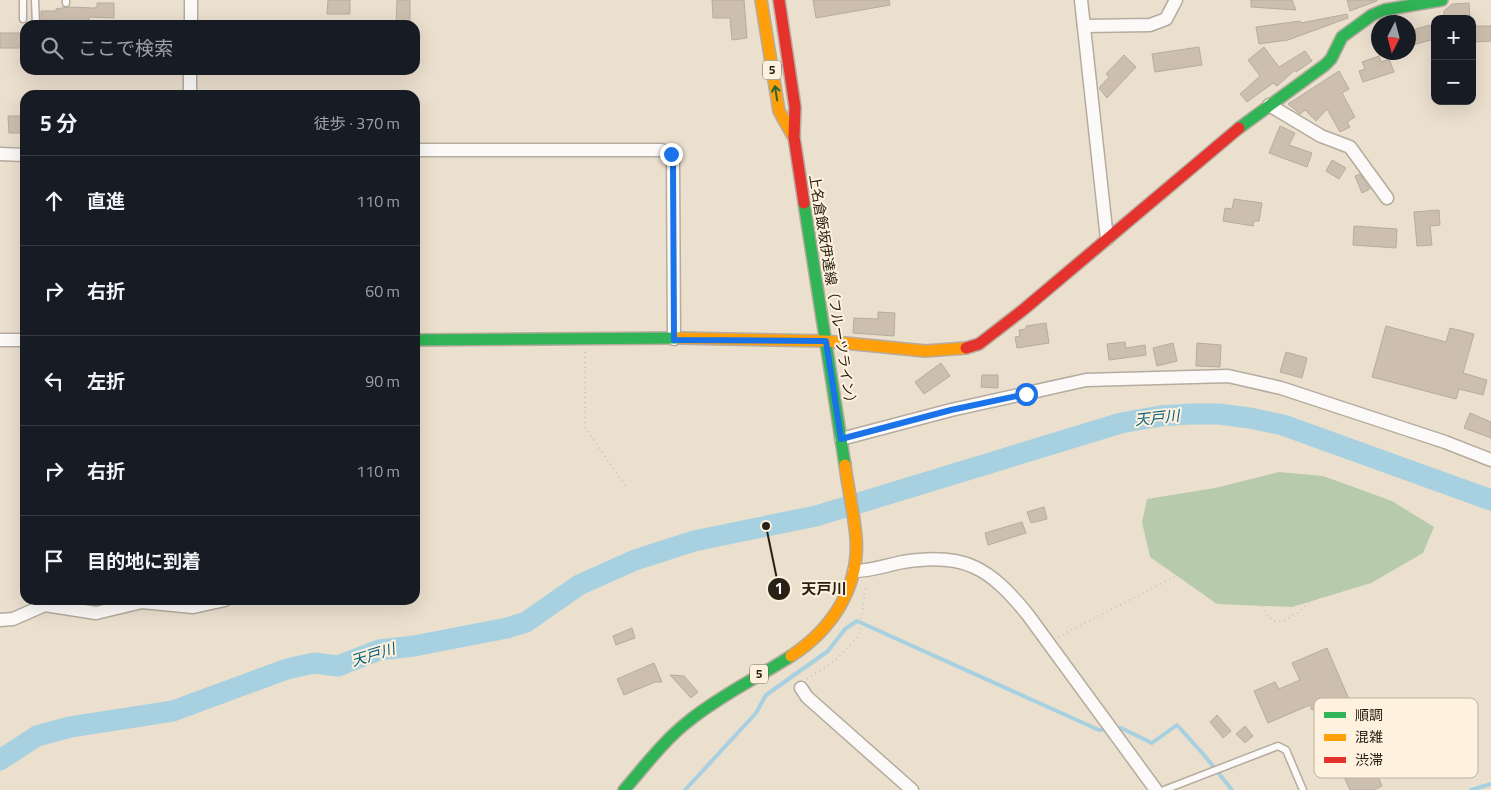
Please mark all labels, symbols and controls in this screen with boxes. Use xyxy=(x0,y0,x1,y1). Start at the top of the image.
north arrow xyxy=(1371,15,1416,60)
map controls xyxy=(1431,15,1476,105)
button: + xyxy=(1431,15,1476,60)
search box xyxy=(20,20,420,75)
text: ここで検索 xyxy=(78,33,173,62)
icon: search xyxy=(38,34,66,62)
road number: 5 xyxy=(763,60,781,80)
button: − xyxy=(1431,60,1476,105)
one-way arrow xyxy=(771,85,781,101)
text: 5 分 xyxy=(40,107,77,139)
text: 徒歩 · 370 m xyxy=(314,111,400,135)
route end xyxy=(660,143,683,166)
street label: 上名倉飯坂伊達線（フルーツライン） xyxy=(805,173,862,411)
text: 直進 xyxy=(87,186,125,215)
icon: ahead xyxy=(40,187,68,215)
text: 110 m xyxy=(356,189,400,213)
text: 右折 xyxy=(87,276,125,305)
icon: right xyxy=(40,277,68,305)
text: 60 m xyxy=(365,279,400,303)
text: 左折 xyxy=(87,366,125,395)
icon: left xyxy=(40,367,68,395)
text: 90 m xyxy=(365,369,400,393)
route start xyxy=(1015,383,1038,406)
water label: 天戸川 xyxy=(1133,404,1183,431)
text: 右折 xyxy=(87,456,125,485)
icon: right xyxy=(40,457,68,485)
text: 110 m xyxy=(356,459,400,483)
text: 目的地に到着 xyxy=(87,546,201,575)
icon: arrive xyxy=(40,547,68,575)
callout: 天戸川 xyxy=(766,574,856,604)
text: 1 xyxy=(775,577,783,600)
text: 天戸川 xyxy=(801,577,847,600)
water label: 天戸川 xyxy=(348,636,400,672)
road number: 5 xyxy=(750,664,768,684)
legend xyxy=(1314,698,1478,778)
text: 順調 xyxy=(1355,704,1383,725)
text: 混雑 xyxy=(1355,726,1383,747)
text: 渋滞 xyxy=(1355,749,1383,770)

